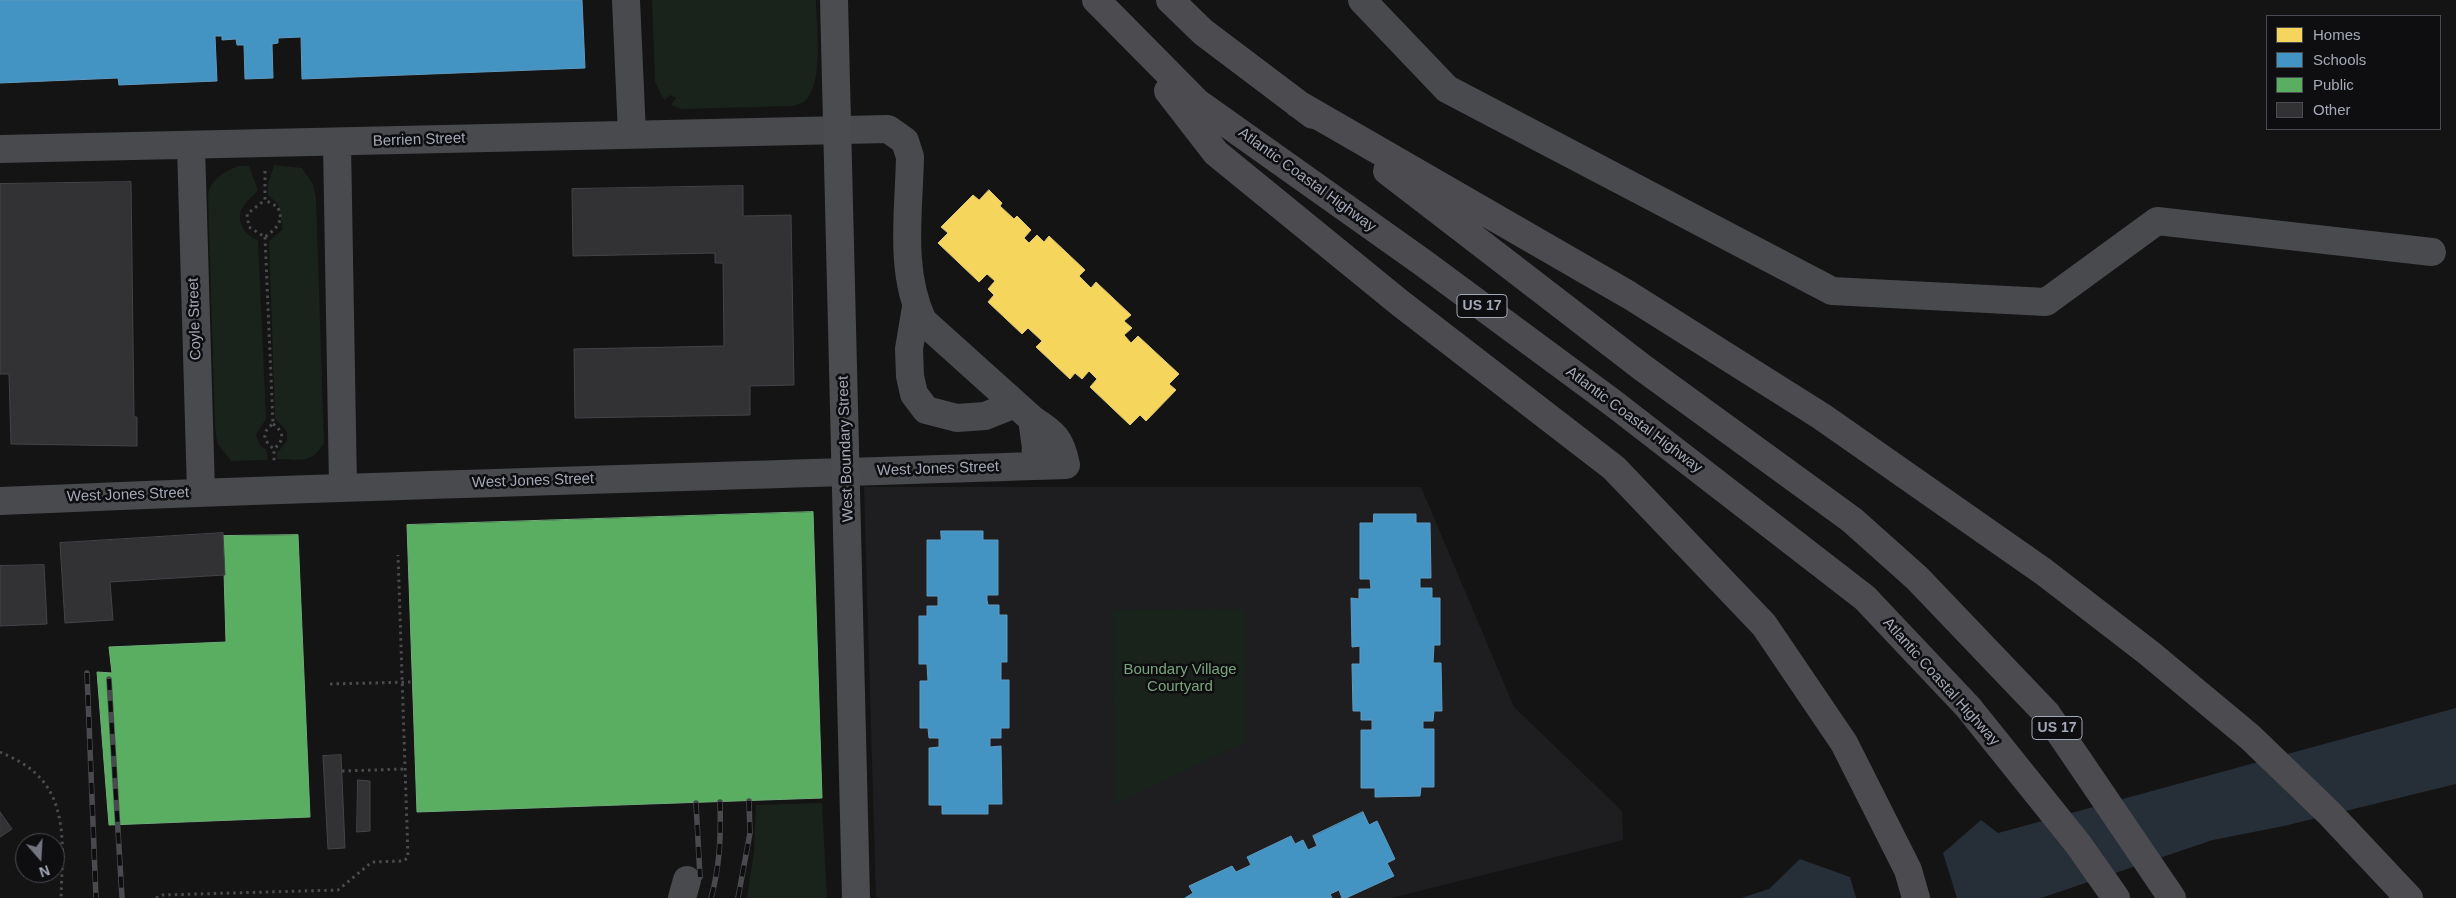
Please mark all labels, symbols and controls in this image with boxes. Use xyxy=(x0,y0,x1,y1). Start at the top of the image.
legend xyxy=(2266,15,2441,130)
text: Homes xyxy=(2313,26,2361,43)
text: Schools xyxy=(2313,51,2366,68)
text: Public xyxy=(2313,76,2354,93)
text: Other xyxy=(2313,101,2351,118)
street label: Atlantic Coastal Highway xyxy=(1235,124,1379,236)
street label: Berrien Street xyxy=(372,129,466,151)
street label: Coyle Street xyxy=(185,277,205,361)
road number: US 17 xyxy=(1457,294,1507,318)
street label: Atlantic Coastal Highway xyxy=(1562,363,1706,477)
street label: West Boundary Street xyxy=(834,375,858,523)
street label: West Jones Street xyxy=(877,458,999,480)
street label: West Jones Street xyxy=(472,470,594,492)
street label: West Jones Street xyxy=(67,484,189,506)
street label: Atlantic Coastal Highway xyxy=(1879,614,2003,750)
park label: Boundary Village Courtyard xyxy=(1123,661,1237,696)
road number: US 17 xyxy=(2032,716,2082,740)
north arrow xyxy=(15,833,65,883)
text: N xyxy=(37,862,52,880)

